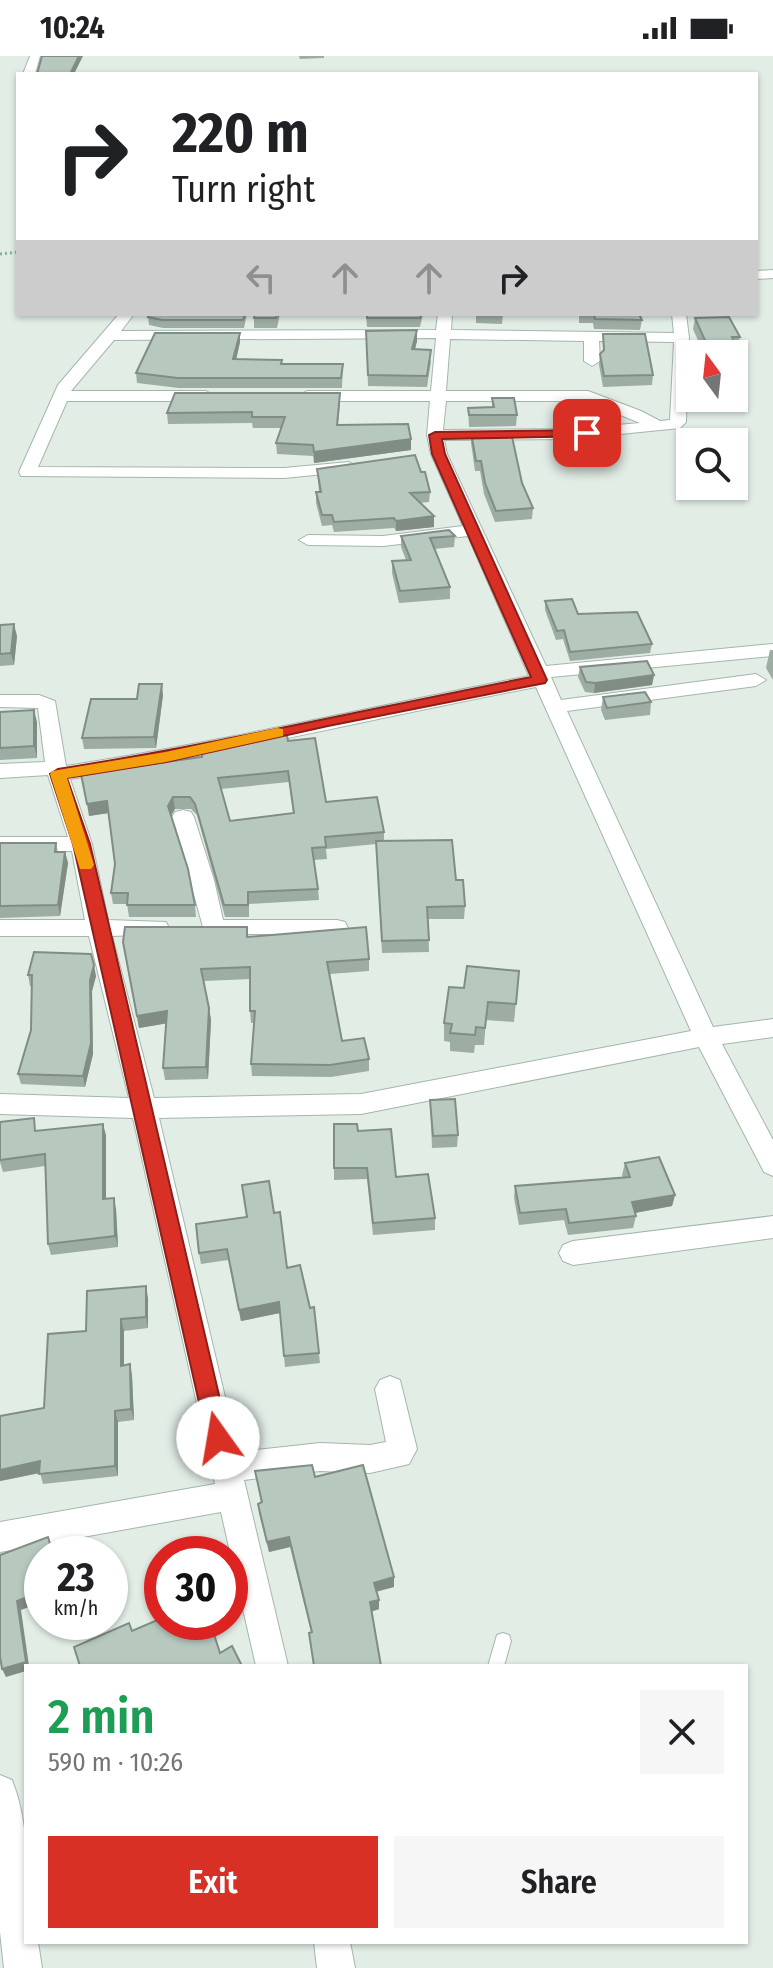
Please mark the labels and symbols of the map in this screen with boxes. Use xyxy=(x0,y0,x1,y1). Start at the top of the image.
north arrow xyxy=(676,340,748,412)
pin xyxy=(553,399,621,467)
position arrow xyxy=(176,1396,260,1480)
speed limit sign: 30 xyxy=(144,1536,248,1640)

